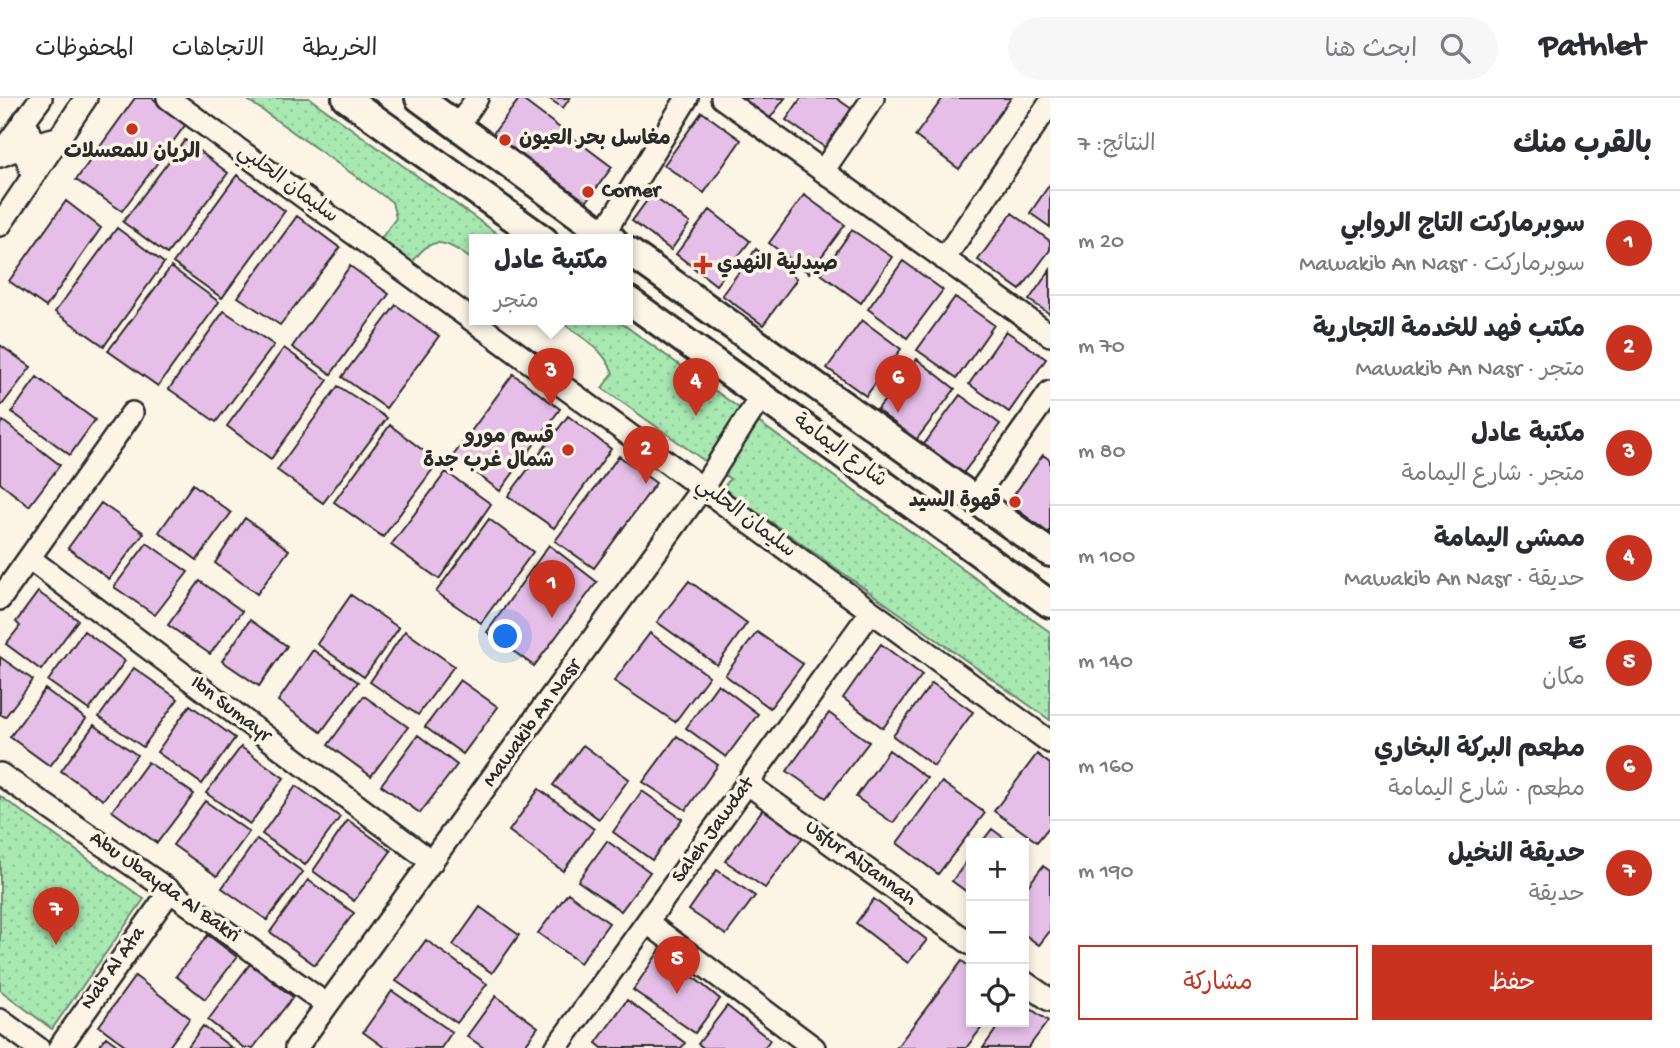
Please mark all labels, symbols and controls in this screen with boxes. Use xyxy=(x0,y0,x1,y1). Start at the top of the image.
search box xyxy=(1008,17,1498,80)
icon: search xyxy=(1436,29,1474,67)
text: Pathlet xyxy=(1540,29,1645,67)
text: المحفوظات xyxy=(35,36,134,65)
text: الاتجاهات xyxy=(172,36,265,65)
text: الخريطة xyxy=(303,36,377,65)
text: ابحث هنا xyxy=(1324,36,1418,67)
marker: الريان للمعسلات xyxy=(124,121,140,137)
place label: مغاسل بحر العيون xyxy=(519,128,671,153)
text: بالقرب منك xyxy=(1513,129,1652,164)
marker: مغاسل بحر العيون xyxy=(497,132,513,148)
text: النتائج: 7 xyxy=(1078,132,1156,159)
street label: سليمان الحلبي xyxy=(230,140,342,232)
place label: الريان للمعسلات xyxy=(64,141,200,166)
place label: Corner xyxy=(601,180,663,205)
marker: Corner xyxy=(580,184,596,200)
text: سوبرماركت التاج الروابي xyxy=(1340,211,1585,242)
text: 20 m xyxy=(1078,229,1124,256)
text: 1 xyxy=(1624,229,1634,256)
popup xyxy=(469,234,633,325)
text: مكتبة عادل xyxy=(494,248,608,279)
place label: صيدلية النهدي xyxy=(717,252,838,278)
text: سوبرماركت · Mawakib An Nasr xyxy=(1299,252,1585,279)
marker: صيدلية النهدي xyxy=(695,257,711,273)
text: متجر xyxy=(494,289,539,316)
text: مكتب فهد للخدمة التجارية xyxy=(1313,316,1585,347)
text: 70 m xyxy=(1078,334,1125,361)
text: 2 xyxy=(1623,334,1635,361)
pin: 3 xyxy=(528,348,574,406)
pin: 6 xyxy=(875,355,921,413)
text: متجر · Mawakib An Nasr xyxy=(1355,357,1585,384)
pin: 4 xyxy=(673,358,719,416)
street label: شارع اليمامة xyxy=(787,410,891,494)
text: مكتبة عادل xyxy=(1471,421,1585,452)
place label: قسم مورو شمال غرب جدة xyxy=(423,424,554,475)
pin: 2 xyxy=(623,426,669,484)
text: 80 m xyxy=(1078,439,1125,466)
text: 3 xyxy=(1623,439,1635,466)
marker: قسم مورو شمال غرب جدة xyxy=(560,442,576,458)
text: متجر · شارع اليمامة xyxy=(1402,462,1585,489)
street label: سليمان الحلبي xyxy=(688,473,800,567)
place label: قهوة السيد xyxy=(909,488,1001,515)
marker: قهوة السيد xyxy=(1007,494,1023,510)
text: ممشى اليمامة xyxy=(1434,526,1585,557)
text: 100 m xyxy=(1078,544,1135,571)
text: 4 xyxy=(1624,544,1634,571)
pin: 1 xyxy=(529,560,575,618)
text: حديقة · Mawakib An Nasr xyxy=(1344,567,1585,594)
your location xyxy=(488,619,522,653)
text: E xyxy=(1569,628,1585,659)
text: 140 m xyxy=(1078,649,1133,676)
text: 5 xyxy=(1623,649,1635,676)
street label: Mawakib An Nasr xyxy=(478,654,589,793)
text: مكان xyxy=(1542,666,1585,693)
street label: Ibn Sumayr xyxy=(185,671,277,750)
text: مطعم البركة البخاري xyxy=(1374,736,1585,767)
text: 160 m xyxy=(1078,754,1134,781)
text: 6 xyxy=(1623,754,1635,781)
street label: Saleh Jawdat xyxy=(667,771,762,889)
text: مطعم · شارع اليمامة xyxy=(1388,777,1585,804)
street label: Usfur AlJannah xyxy=(800,815,920,913)
street label: Abu Ubayda Al Bakri xyxy=(84,827,244,949)
map controls xyxy=(966,838,1029,1027)
button: + xyxy=(966,838,1029,901)
text: حديقة النخيل xyxy=(1448,841,1585,872)
text: 190 m xyxy=(1078,859,1134,886)
text: 7 xyxy=(1623,859,1635,886)
text: حديقة xyxy=(1529,882,1585,909)
pin: 7 xyxy=(33,887,79,945)
button: − xyxy=(966,901,1029,964)
street label: Nab Al Ata xyxy=(76,921,153,1016)
pin: 5 xyxy=(654,936,700,994)
button: مشاركة xyxy=(1078,945,1358,1020)
button: حفظ xyxy=(1372,945,1652,1020)
button: locate xyxy=(966,964,1029,1027)

